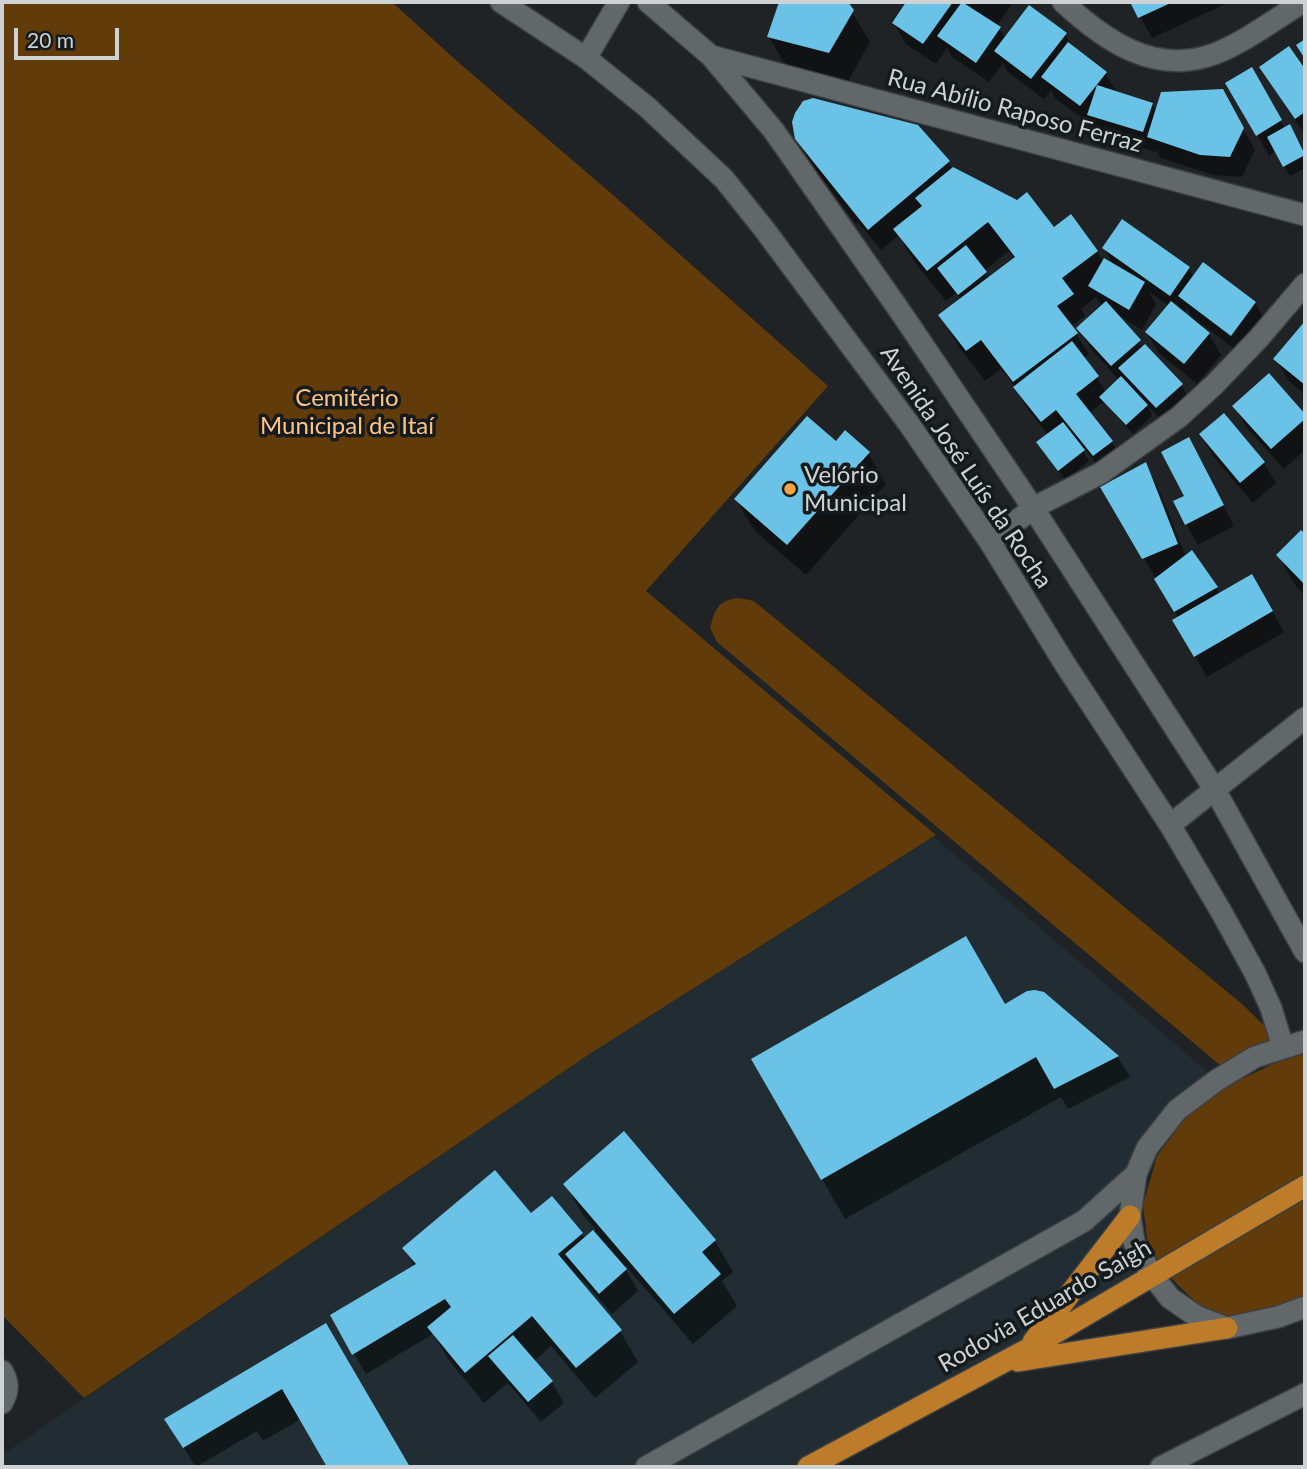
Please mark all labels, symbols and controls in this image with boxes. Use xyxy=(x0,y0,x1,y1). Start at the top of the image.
scale bar xyxy=(18,14,122,58)
text: 20 m xyxy=(27,27,74,52)
street label: Rua Abílio Raposo Ferraz xyxy=(885,63,1145,159)
street label: Avenida José Luís da Rocha xyxy=(874,340,1058,594)
park label: Cemitério Municipal de Itaí xyxy=(260,384,434,440)
place label: Velório Municipal xyxy=(804,461,907,517)
marker: Velório Municipal xyxy=(782,481,798,497)
street label: Rodovia Eduardo Saigh xyxy=(934,1233,1156,1379)

